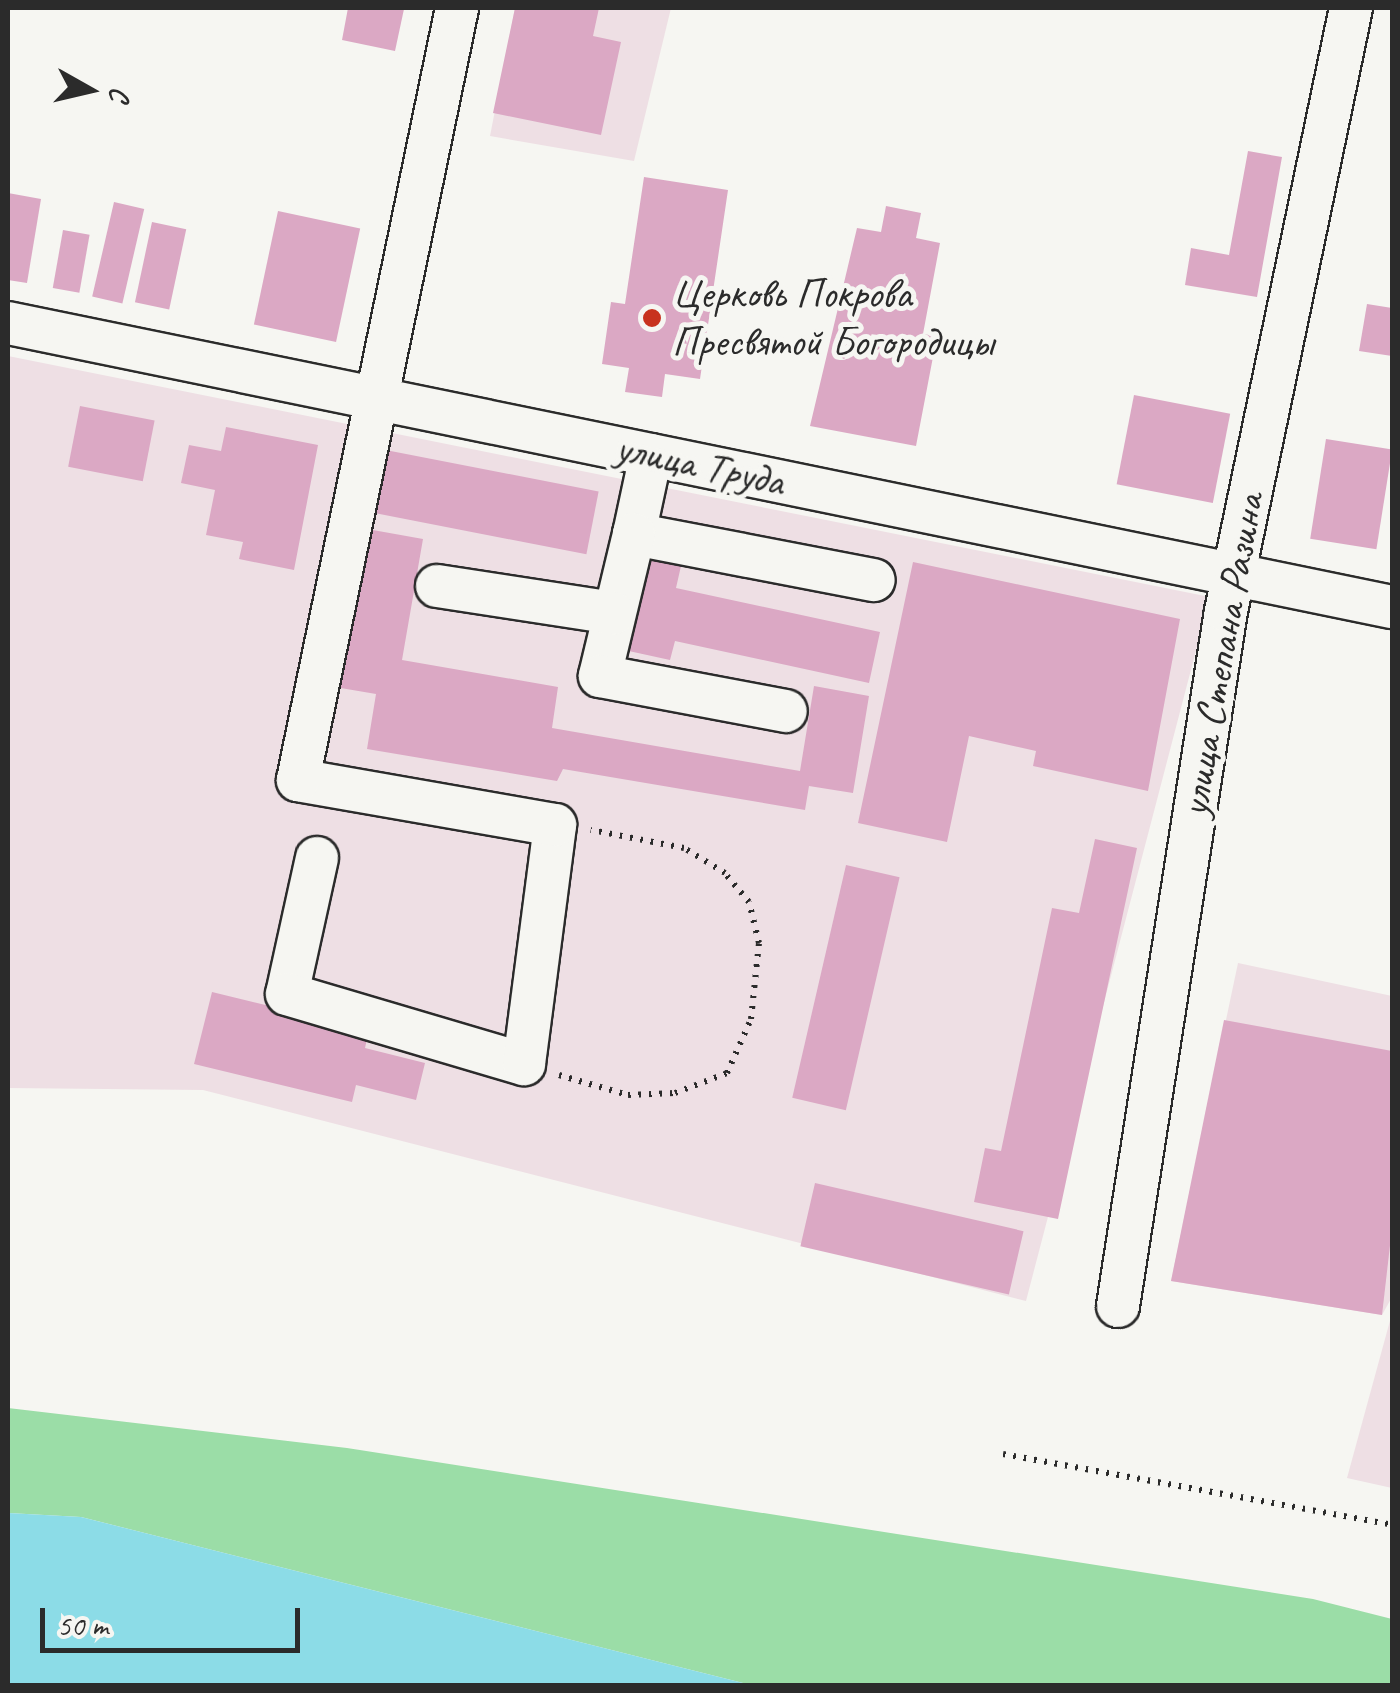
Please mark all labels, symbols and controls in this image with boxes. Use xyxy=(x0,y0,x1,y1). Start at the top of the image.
north arrow xyxy=(40,40,140,140)
text: С xyxy=(102,85,138,103)
place label: Церковь Покрова Пресвятой Богородицы xyxy=(672,269,994,368)
marker: Церковь Покрова Пресвятой Богородицы xyxy=(641,307,663,329)
street label: улица Труда xyxy=(614,423,786,507)
street label: улица Степана Разина xyxy=(1169,490,1275,820)
scale bar xyxy=(45,1588,305,1650)
text: 50 m xyxy=(57,1606,108,1644)

